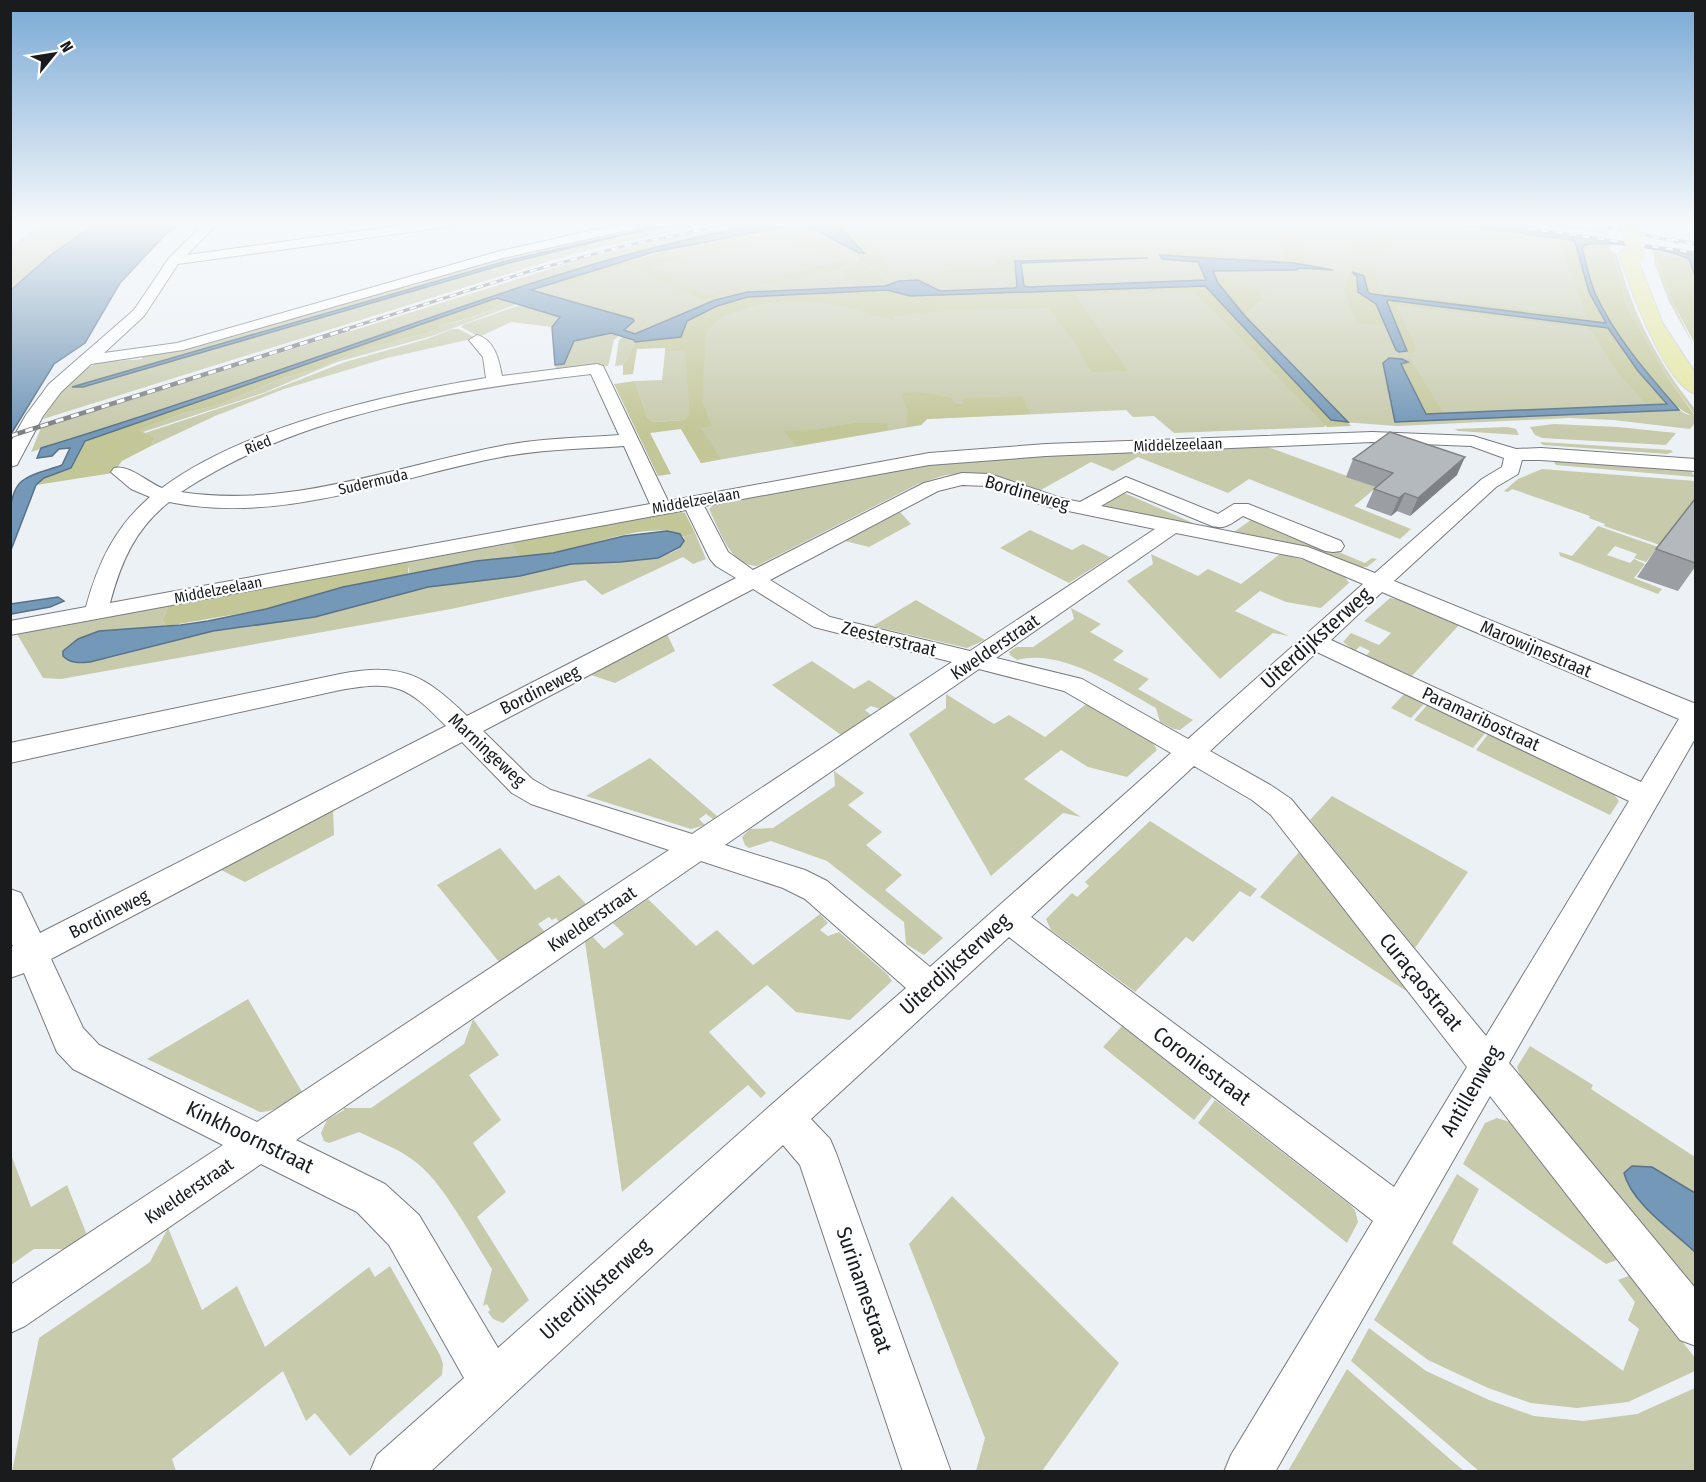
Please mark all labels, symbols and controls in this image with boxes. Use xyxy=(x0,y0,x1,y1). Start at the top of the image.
north arrow xyxy=(24,24,84,84)
text: N xyxy=(56,38,77,56)
street label: Ried xyxy=(242,432,274,458)
street label: Middelzeelaan xyxy=(1133,434,1223,456)
street label: Sudermuda xyxy=(337,465,409,499)
street label: Bordineweg xyxy=(982,470,1072,516)
street label: Middelzeelaan xyxy=(651,484,741,518)
street label: Middelzeelaan xyxy=(173,573,263,607)
street label: Uiterdijksterweg xyxy=(1255,581,1377,695)
street label: Kwelderstraat xyxy=(947,609,1044,685)
street label: Marowijnestraat xyxy=(1477,616,1595,682)
street label: Zeesterstraat xyxy=(839,617,939,661)
street label: Bordineweg xyxy=(496,660,584,720)
street label: Paramaribostraat xyxy=(1419,682,1543,756)
street label: Marningeweg xyxy=(444,709,531,792)
street label: Kwelderstraat xyxy=(544,881,641,957)
street label: Bordineweg xyxy=(65,884,153,944)
street label: Uiterdijksterweg xyxy=(894,907,1016,1021)
street label: Curaçaostraat xyxy=(1374,928,1468,1036)
street label: Coroniestraat xyxy=(1148,1021,1256,1111)
street label: Antillenweg xyxy=(1435,1041,1507,1141)
street label: Kinkhoornstraat xyxy=(182,1095,318,1179)
street label: Kwelderstraat xyxy=(141,1153,238,1229)
street label: Surinamestraat xyxy=(830,1223,898,1357)
street label: Uiterdijksterweg xyxy=(534,1232,656,1346)

